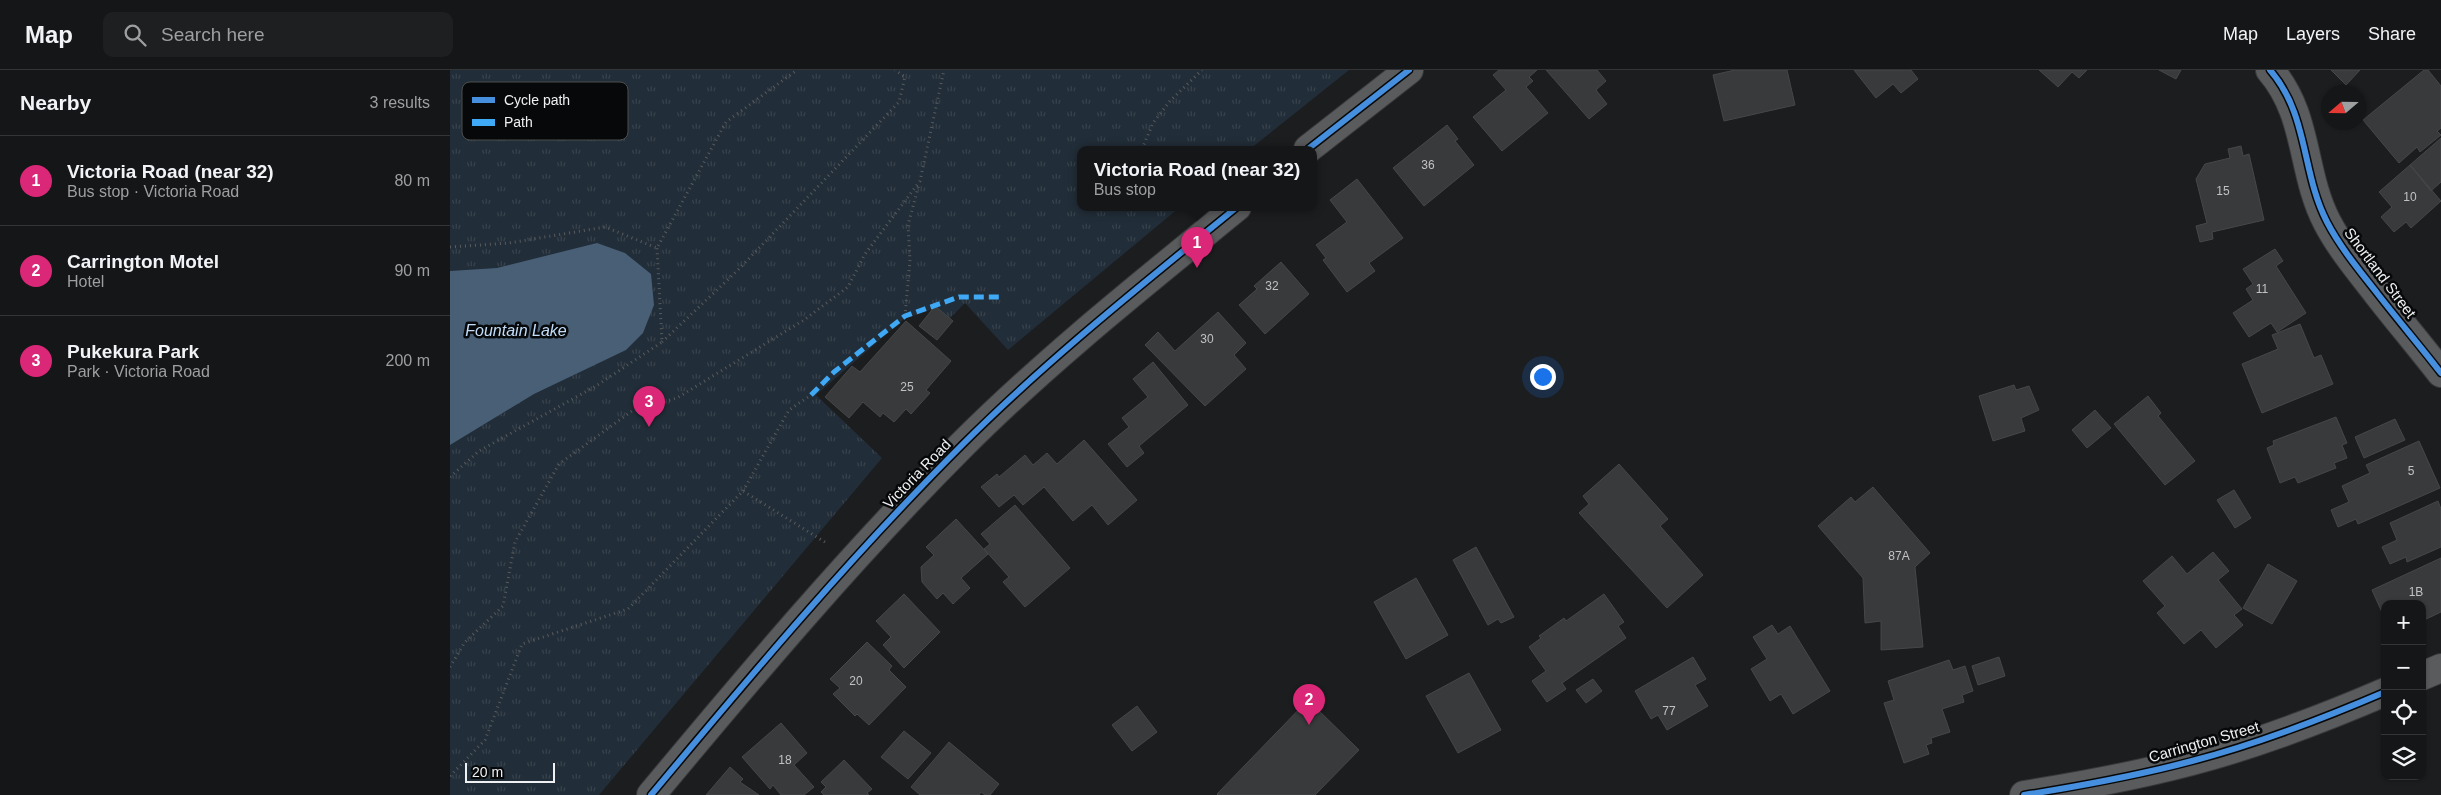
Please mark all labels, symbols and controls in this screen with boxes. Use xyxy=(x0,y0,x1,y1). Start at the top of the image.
search box xyxy=(103,12,453,57)
text: Map xyxy=(25,21,73,48)
icon: search xyxy=(121,21,149,49)
text: Search here xyxy=(161,24,265,45)
text: Map xyxy=(2223,24,2258,44)
text: Layers xyxy=(2286,24,2340,44)
text: Share xyxy=(2368,24,2416,44)
legend xyxy=(462,82,628,140)
north arrow xyxy=(2321,85,2366,130)
text: Nearby xyxy=(20,91,91,114)
text: Cycle path xyxy=(504,92,570,108)
text: 3 results xyxy=(370,94,430,111)
text: Path xyxy=(504,114,533,130)
popup xyxy=(1077,146,1317,211)
house number: 36 xyxy=(1421,158,1435,172)
text: Victoria Road (near 32) xyxy=(1094,159,1300,180)
text: Victoria Road (near 32) xyxy=(67,161,274,182)
text: 1 xyxy=(32,172,40,189)
text: 80 m xyxy=(394,172,430,189)
text: Bus stop xyxy=(1094,181,1156,198)
text: Bus stop · Victoria Road xyxy=(67,183,239,200)
house number: 15 xyxy=(2216,184,2230,198)
house number: 10 xyxy=(2403,190,2417,204)
street label: Shortland Street xyxy=(2341,224,2420,322)
pin: 1 xyxy=(1181,227,1213,268)
text: Carrington Motel xyxy=(67,251,219,272)
text: 2 xyxy=(32,262,40,279)
text: 90 m xyxy=(394,262,430,279)
text: Hotel xyxy=(67,273,104,290)
house number: 32 xyxy=(1265,279,1279,293)
house number: 11 xyxy=(2256,282,2269,296)
water label: Fountain Lake xyxy=(465,322,567,339)
house number: 30 xyxy=(1200,332,1214,346)
text: Pukekura Park xyxy=(67,341,199,362)
text: 3 xyxy=(32,352,40,369)
text: 200 m xyxy=(386,352,430,369)
text: Park · Victoria Road xyxy=(67,363,210,380)
your location xyxy=(1530,364,1556,390)
house number: 25 xyxy=(900,380,914,394)
pin: 3 xyxy=(633,386,665,427)
street label: Victoria Road xyxy=(879,435,954,512)
house number: 5 xyxy=(2408,464,2415,478)
house number: 87A xyxy=(1888,549,1910,563)
house number: 1B xyxy=(2409,585,2423,599)
map controls xyxy=(2381,600,2426,780)
button: + xyxy=(2381,600,2426,645)
button: − xyxy=(2381,645,2426,690)
house number: 20 xyxy=(849,674,863,688)
pin: 2 xyxy=(1293,684,1325,725)
button: locate xyxy=(2381,690,2426,735)
house number: 77 xyxy=(1662,704,1676,718)
street label: Carrington Street xyxy=(2147,717,2262,765)
button: layers xyxy=(2381,735,2426,780)
house number: 18 xyxy=(778,753,792,767)
scale bar xyxy=(465,760,555,783)
text: 20 m xyxy=(472,764,503,780)

